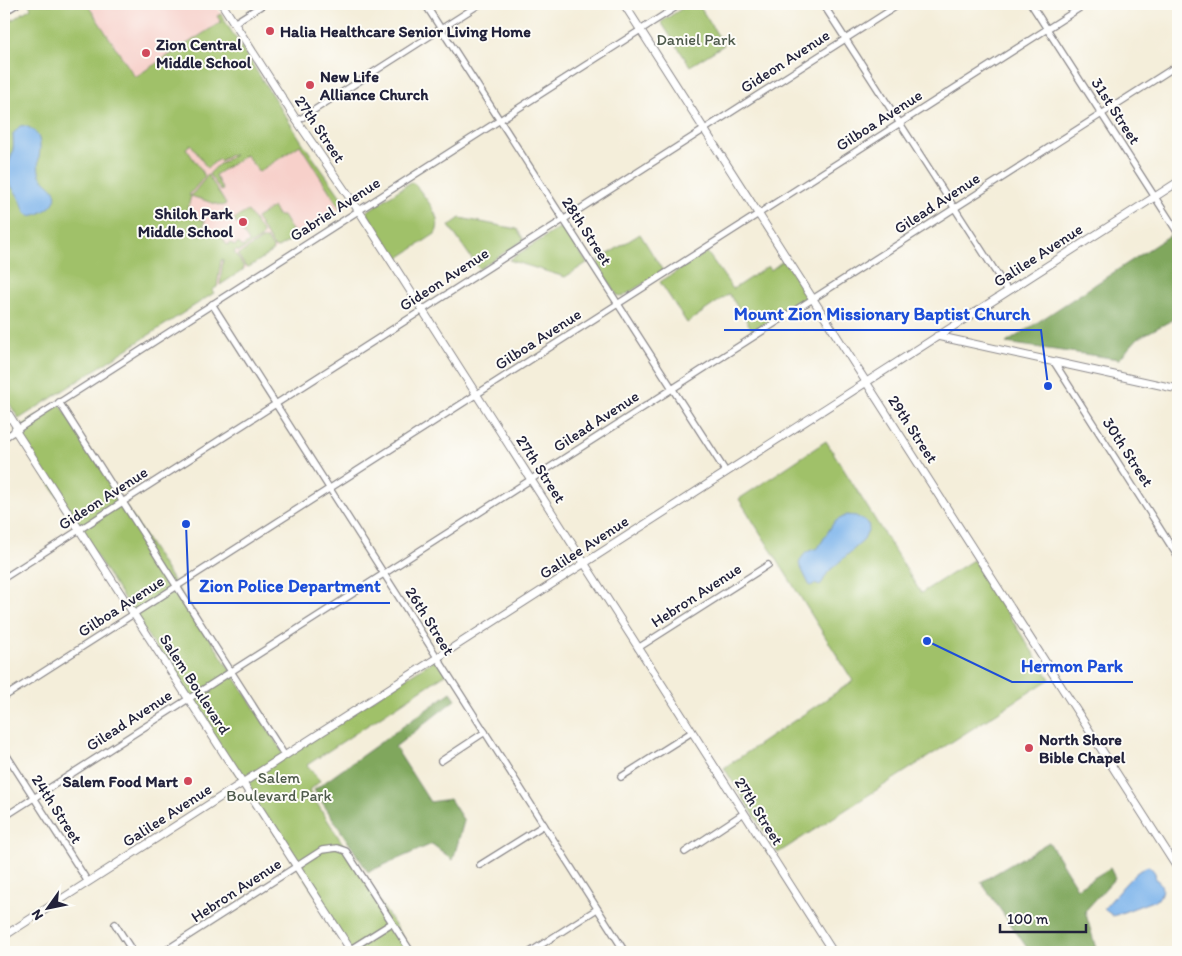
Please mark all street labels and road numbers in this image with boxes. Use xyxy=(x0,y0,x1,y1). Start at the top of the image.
street label: Gideon Avenue xyxy=(737,25,833,97)
street label: 31st Street xyxy=(1087,74,1145,148)
street label: Gilboa Avenue xyxy=(832,85,926,155)
street label: 27th Street xyxy=(291,92,349,166)
street label: Gilead Avenue xyxy=(891,168,984,238)
street label: Gabriel Avenue xyxy=(286,173,384,245)
street label: 28th Street xyxy=(558,193,616,269)
street label: Galilee Avenue xyxy=(990,219,1086,291)
street label: Gideon Avenue xyxy=(396,243,492,315)
street label: Gilboa Avenue xyxy=(491,304,585,374)
street label: Gilead Avenue xyxy=(550,386,643,456)
street label: 29th Street xyxy=(884,391,942,467)
street label: 30th Street xyxy=(1099,414,1157,490)
street label: 27th Street xyxy=(512,432,570,506)
street label: Gideon Avenue xyxy=(55,462,151,534)
street label: Galilee Avenue xyxy=(536,511,632,583)
street label: Hebron Avenue xyxy=(647,559,745,631)
street label: Gilboa Avenue xyxy=(74,571,168,641)
street label: 26th Street xyxy=(401,583,459,659)
street label: Salem Boulevard xyxy=(156,630,235,738)
street label: Gilead Avenue xyxy=(83,685,176,755)
street label: 24th Street xyxy=(28,771,86,847)
street label: 27th Street xyxy=(731,773,787,849)
street label: Galilee Avenue xyxy=(119,779,215,851)
street label: Hebron Avenue xyxy=(187,854,285,926)

